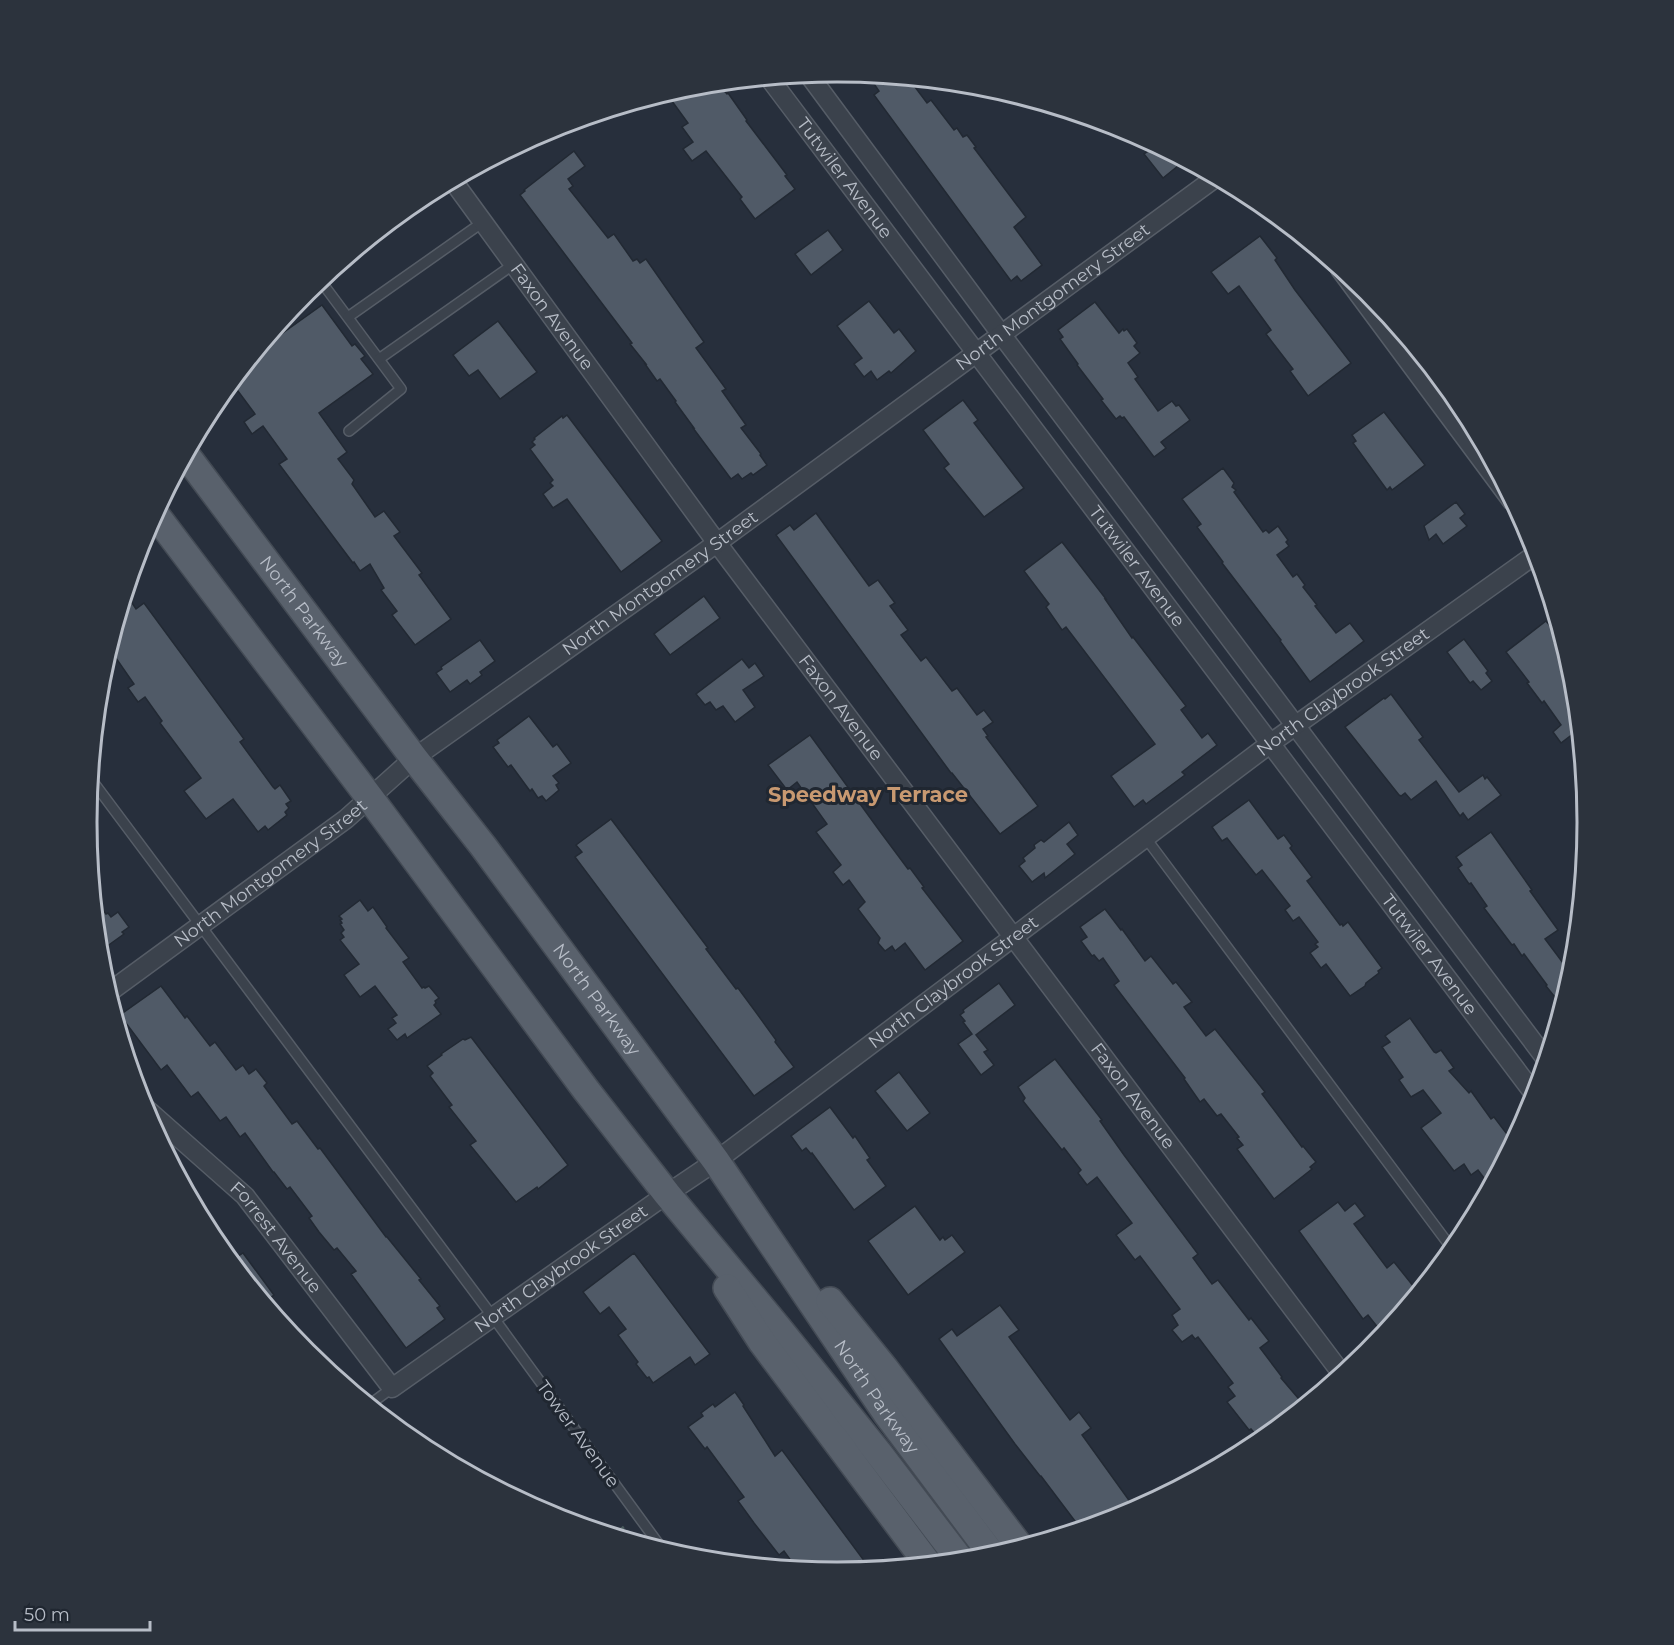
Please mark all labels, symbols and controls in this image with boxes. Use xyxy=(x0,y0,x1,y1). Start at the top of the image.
street label: Tutwiler Avenue xyxy=(792,113,897,243)
street label: North Montgomery Street xyxy=(952,219,1154,375)
street label: Faxon Avenue xyxy=(506,259,598,375)
street label: Tutwiler Avenue xyxy=(1084,502,1190,631)
street label: North Montgomery Street xyxy=(558,506,762,660)
street label: North Parkway xyxy=(255,552,353,672)
street label: North Claybrook Street xyxy=(1252,623,1434,761)
street label: Faxon Avenue xyxy=(794,650,888,765)
district label: Speedway Terrace xyxy=(768,782,968,807)
street label: North Montgomery Street xyxy=(170,794,372,952)
street label: Tutwiler Avenue xyxy=(1377,890,1482,1019)
street label: North Claybrook Street xyxy=(864,911,1043,1053)
street label: North Parkway xyxy=(548,939,645,1060)
street label: Faxon Avenue xyxy=(1086,1039,1180,1154)
street label: Forrest Avenue xyxy=(225,1177,327,1298)
street label: North Claybrook Street xyxy=(470,1200,652,1337)
street label: North Parkway xyxy=(829,1336,924,1458)
street label: Tower Avenue xyxy=(532,1376,624,1492)
scale bar xyxy=(15,1594,150,1632)
text: 50 m xyxy=(24,1604,70,1626)

